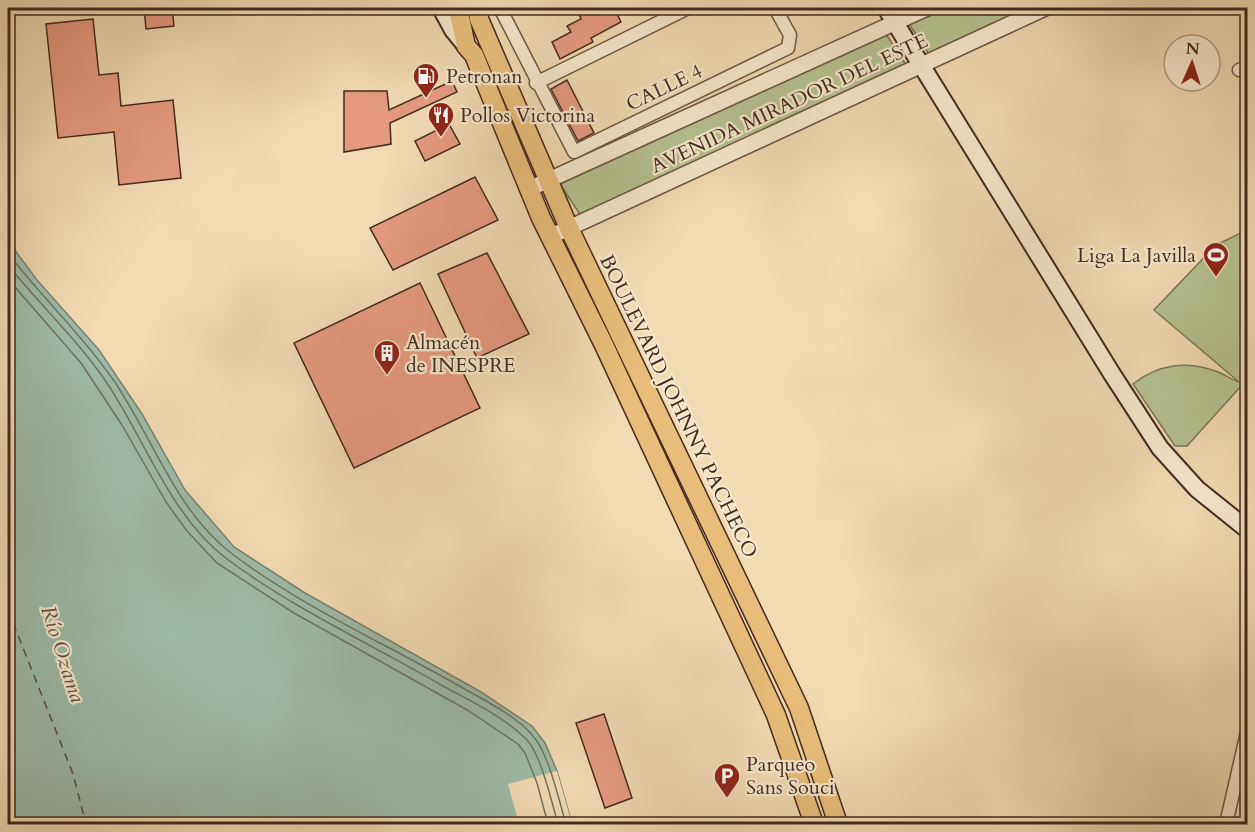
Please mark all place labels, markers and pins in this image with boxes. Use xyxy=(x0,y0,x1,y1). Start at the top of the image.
fuel station icon: Petronan xyxy=(411,61,441,99)
place label: Petronan xyxy=(446,63,523,90)
restaurant icon: Pollos Victorina xyxy=(426,100,456,138)
place label: Pollos Victorina xyxy=(460,102,596,129)
sports icon: Liga La Javilla xyxy=(1201,240,1231,278)
place label: Liga La Javilla xyxy=(1077,242,1196,269)
place label: Almacén de INESPRE xyxy=(406,329,515,379)
building icon: Almacén de INESPRE xyxy=(372,338,402,376)
place label: Parqueo Sans Souci xyxy=(746,751,835,801)
parking icon: Parqueo Sans Souci xyxy=(712,761,742,799)

